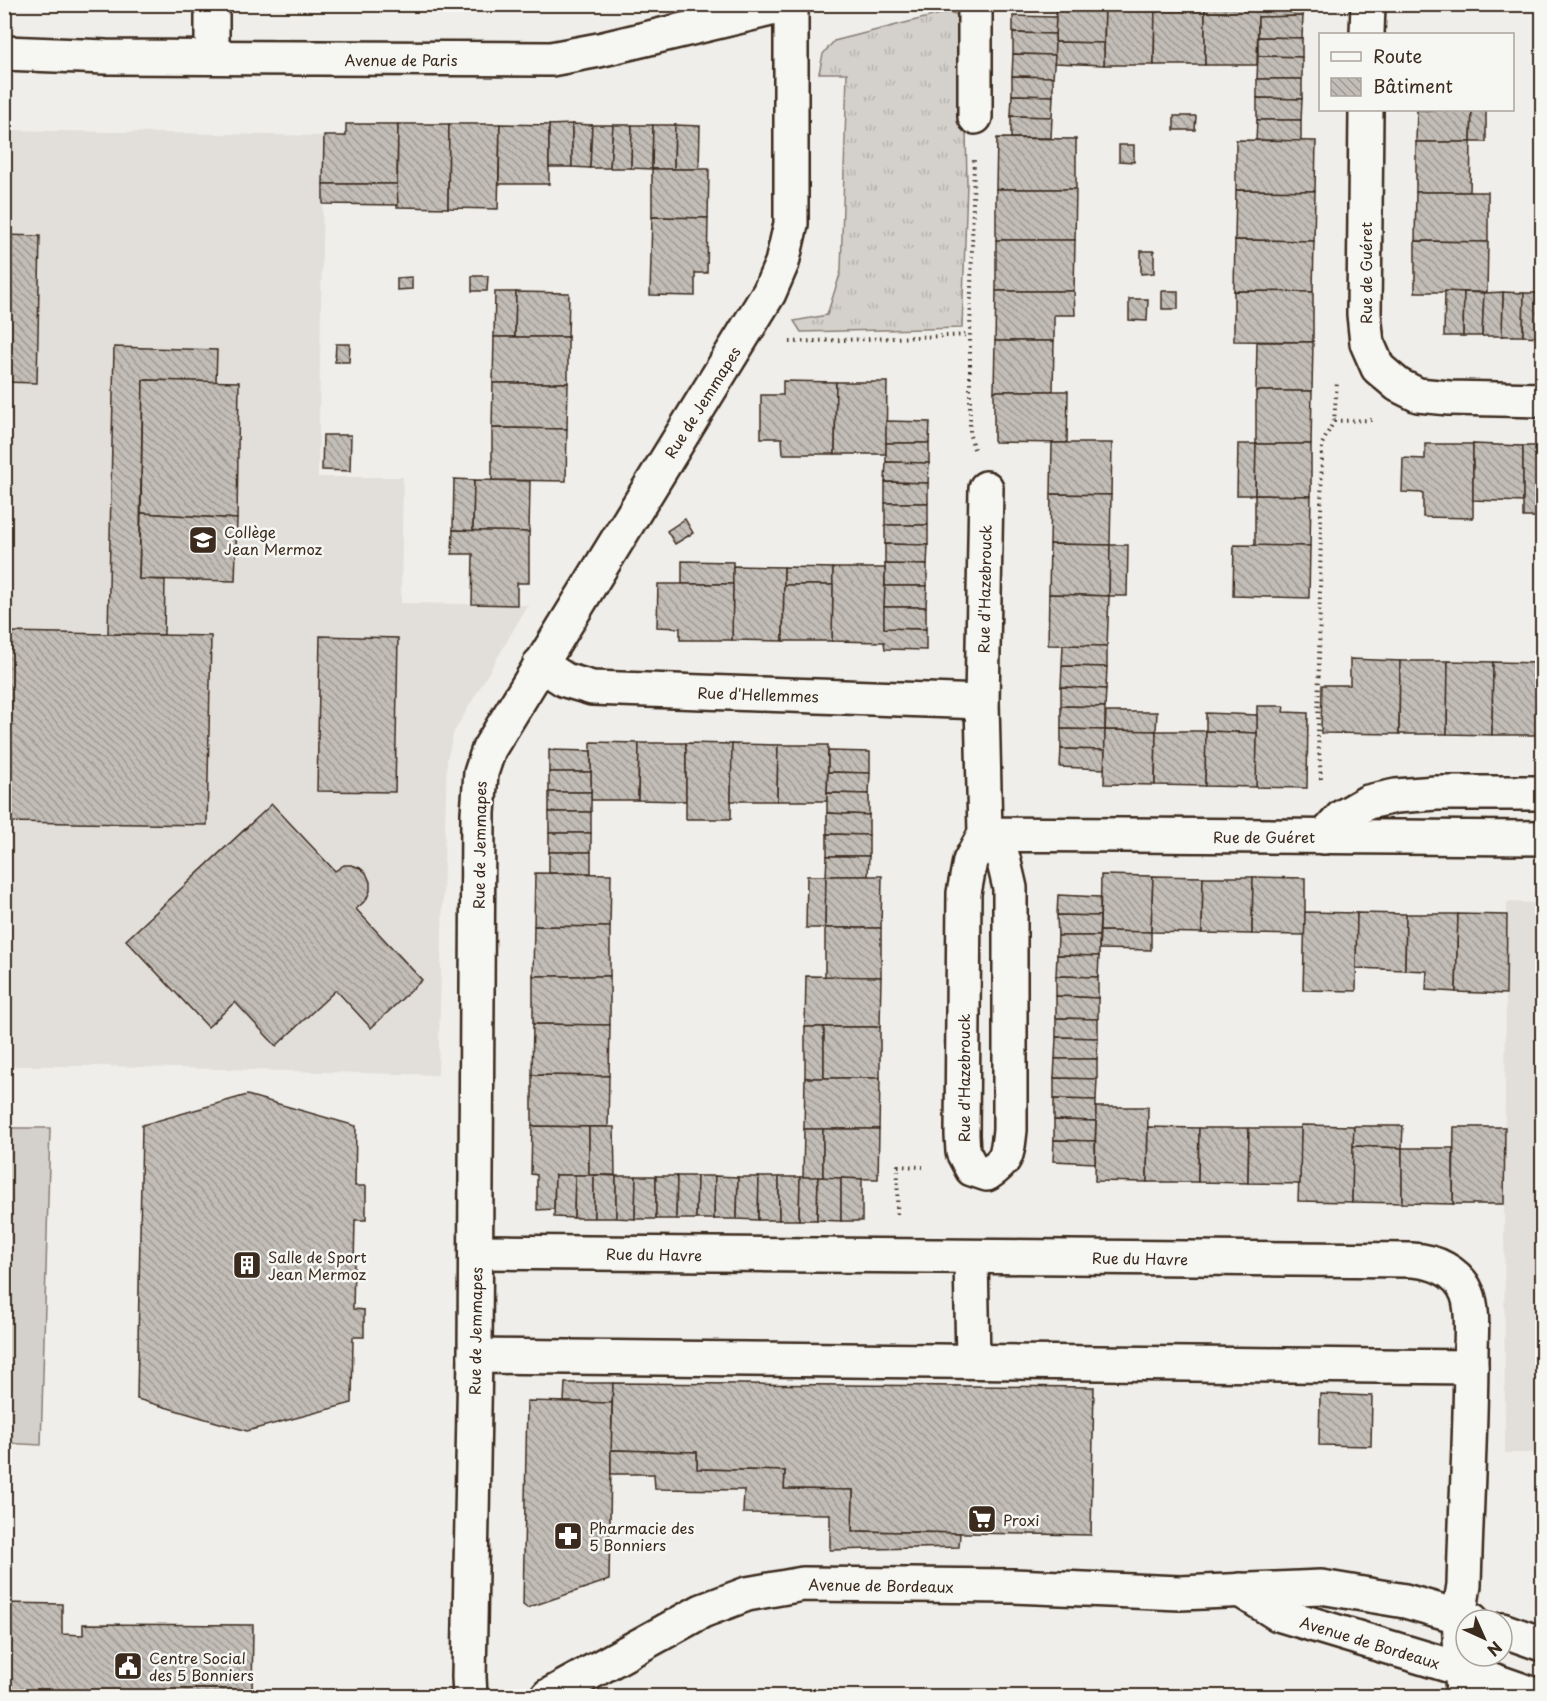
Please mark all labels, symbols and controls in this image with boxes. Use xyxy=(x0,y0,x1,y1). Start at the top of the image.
legend xyxy=(1319,33,1514,111)
text: Route xyxy=(1373,42,1423,69)
street label: Avenue de Paris xyxy=(345,48,458,71)
text: Bâtiment xyxy=(1373,72,1453,99)
street label: Rue de Guéret xyxy=(1354,222,1377,324)
street label: Rue de Jemmapes xyxy=(658,341,746,462)
place label: Collège Jean Mermoz xyxy=(224,520,323,560)
school or university icon: Collège Jean Mermoz xyxy=(187,524,219,556)
street label: Rue d'Hazebrouck xyxy=(971,524,997,654)
street label: Rue d'Hellemmes xyxy=(697,680,819,708)
street label: Rue de Jemmapes xyxy=(466,781,492,909)
street label: Rue de Guéret xyxy=(1213,825,1315,848)
street label: Rue d'Hazebrouck xyxy=(952,1014,975,1142)
street label: Rue du Havre xyxy=(606,1242,702,1266)
place label: Salle de Sport Jean Mermoz xyxy=(268,1245,367,1285)
street label: Rue du Havre xyxy=(1092,1246,1188,1270)
building icon: Salle de Sport Jean Mermoz xyxy=(231,1249,263,1281)
street label: Rue de Jemmapes xyxy=(462,1267,488,1395)
supermarket icon: Proxi xyxy=(966,1503,998,1535)
place label: Proxi xyxy=(1003,1508,1040,1531)
place label: Pharmacie des 5 Bonniers xyxy=(589,1516,694,1556)
pharmacy icon: Pharmacie des 5 Bonniers xyxy=(552,1520,584,1552)
street label: Avenue de Bordeaux xyxy=(808,1572,954,1598)
north arrow xyxy=(1454,1608,1514,1668)
street label: Avenue de Bordeaux xyxy=(1297,1610,1443,1674)
text: N xyxy=(1482,1636,1508,1662)
place label: Centre Social des 5 Bonniers xyxy=(149,1646,254,1686)
public building icon: Centre Social des 5 Bonniers xyxy=(112,1650,144,1682)

